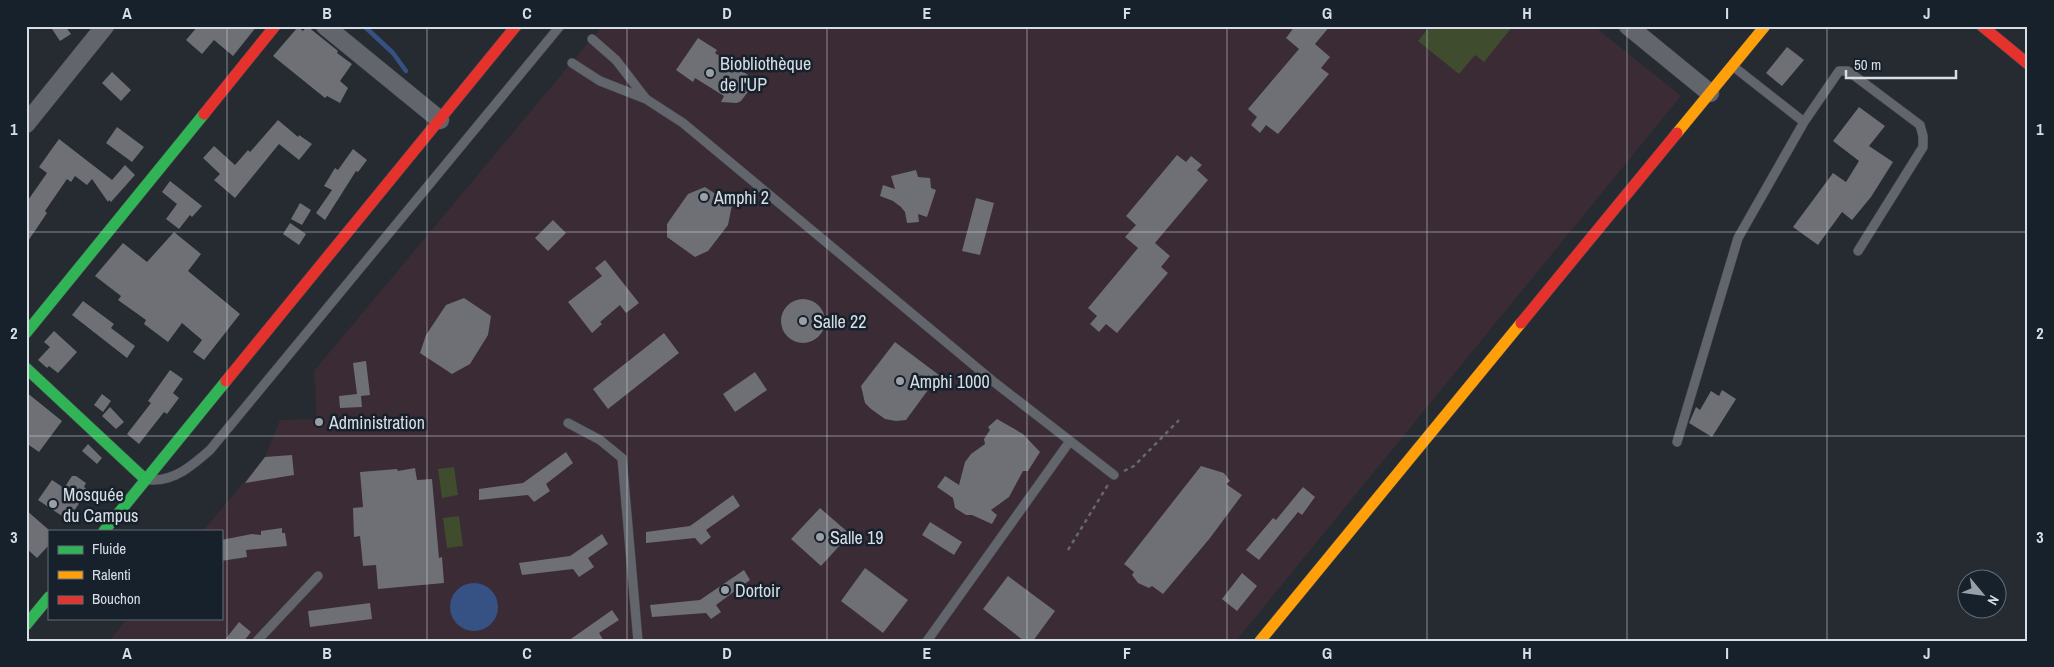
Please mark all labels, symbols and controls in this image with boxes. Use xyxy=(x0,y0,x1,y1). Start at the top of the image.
text: A xyxy=(122,2,132,24)
text: B xyxy=(322,2,332,24)
text: C xyxy=(522,2,532,24)
text: D xyxy=(722,2,732,24)
text: E xyxy=(923,2,932,24)
text: F xyxy=(1123,2,1131,24)
text: G xyxy=(1322,2,1332,24)
text: H xyxy=(1522,2,1532,24)
text: I xyxy=(1725,2,1729,24)
text: J xyxy=(1923,2,1931,24)
scale bar xyxy=(1846,48,1956,80)
place label: Biobliothèque de l'UP xyxy=(720,51,811,97)
text: 50 m xyxy=(1854,54,1881,75)
marker: Biobliothèque de l'UP xyxy=(704,67,716,79)
text: 1 xyxy=(10,118,18,140)
text: 1 xyxy=(2036,118,2044,140)
place label: Amphi 2 xyxy=(713,185,769,210)
marker: Amphi 2 xyxy=(698,191,710,203)
place label: Salle 22 xyxy=(813,309,866,334)
marker: Salle 22 xyxy=(797,315,809,327)
text: 2 xyxy=(10,322,18,344)
text: 2 xyxy=(2036,322,2044,344)
place label: Amphi 1000 xyxy=(909,369,990,394)
marker: Amphi 1000 xyxy=(894,375,906,387)
place label: Administration xyxy=(328,410,425,435)
marker: Administration xyxy=(313,416,325,428)
place label: Mosquée du Campus xyxy=(63,482,138,528)
marker: Mosquée du Campus xyxy=(47,498,59,510)
place label: Salle 19 xyxy=(830,525,883,550)
text: 3 xyxy=(10,526,18,548)
text: 3 xyxy=(2036,526,2044,548)
legend xyxy=(48,530,222,620)
marker: Salle 19 xyxy=(814,531,826,543)
text: Fluide xyxy=(92,538,126,559)
text: Ralenti xyxy=(92,564,131,585)
north arrow xyxy=(1956,570,2006,620)
place label: Dortoir xyxy=(735,578,780,603)
marker: Dortoir xyxy=(719,584,731,596)
text: Bouchon xyxy=(92,588,141,609)
text: N xyxy=(1983,592,2003,608)
text: A xyxy=(122,642,132,664)
text: B xyxy=(322,642,332,664)
text: C xyxy=(522,642,532,664)
text: D xyxy=(722,642,732,664)
text: E xyxy=(923,642,932,664)
text: F xyxy=(1123,642,1131,664)
text: G xyxy=(1322,642,1332,664)
text: H xyxy=(1522,642,1532,664)
text: I xyxy=(1725,642,1729,664)
text: J xyxy=(1923,642,1931,664)

